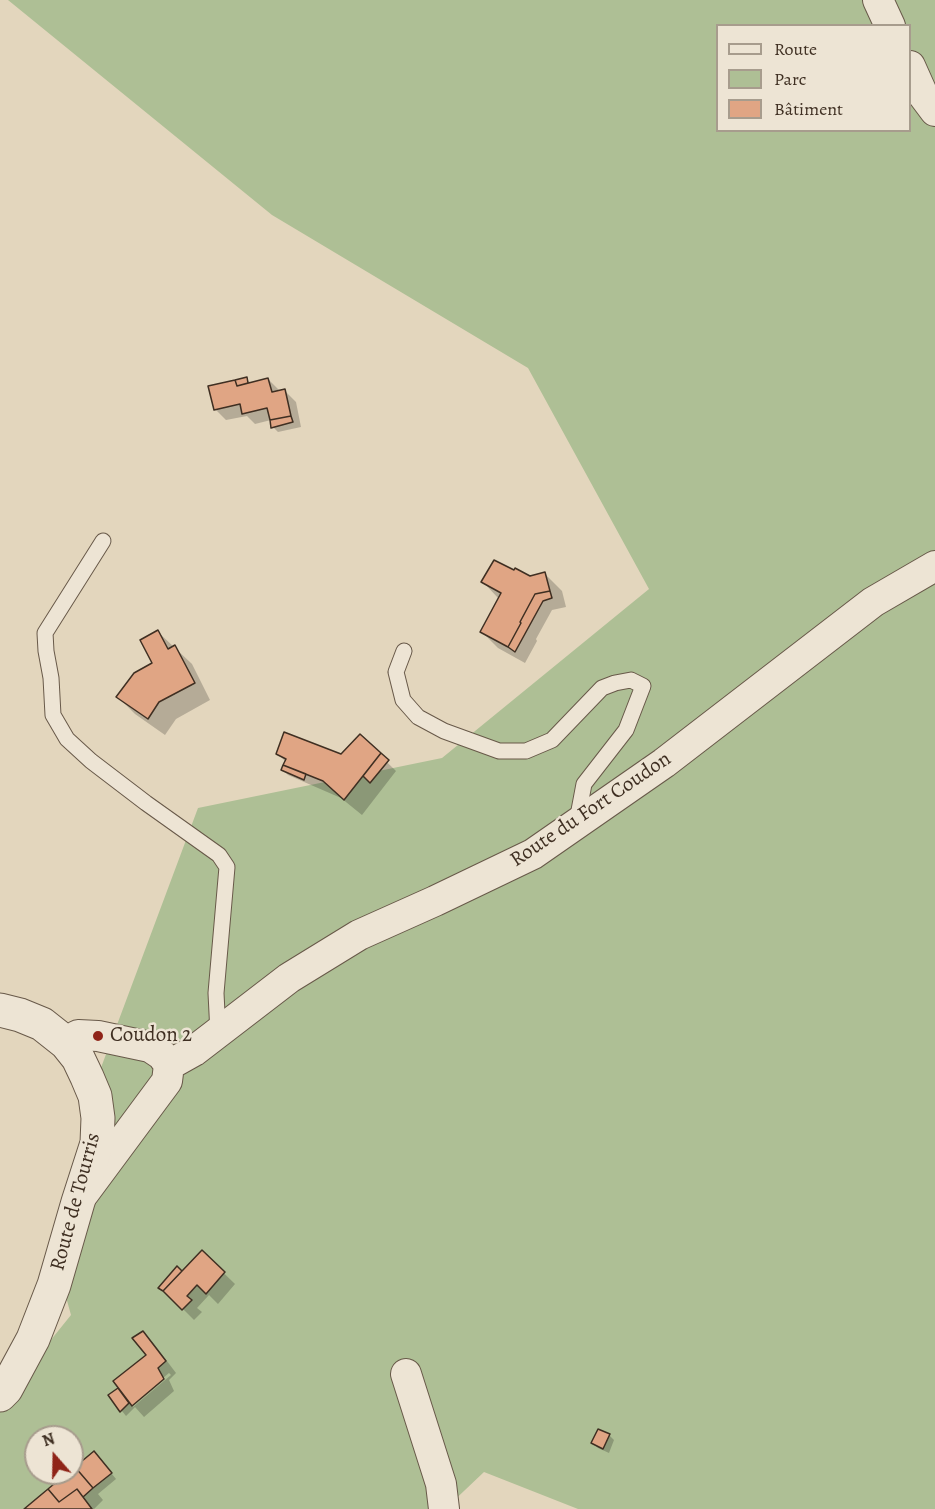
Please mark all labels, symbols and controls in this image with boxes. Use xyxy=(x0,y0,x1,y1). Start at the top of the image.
legend xyxy=(716,24,911,132)
text: Route xyxy=(774,37,817,61)
text: Parc xyxy=(774,67,806,91)
text: Bâtiment xyxy=(774,97,843,121)
street label: Route du Fort Coudon xyxy=(506,747,676,873)
place label: Coudon 2 xyxy=(110,1023,192,1049)
marker: Coudon 2 xyxy=(91,1029,105,1043)
street label: Route de Tourris xyxy=(45,1130,107,1274)
north arrow xyxy=(24,1425,84,1485)
text: N xyxy=(39,1428,58,1452)

